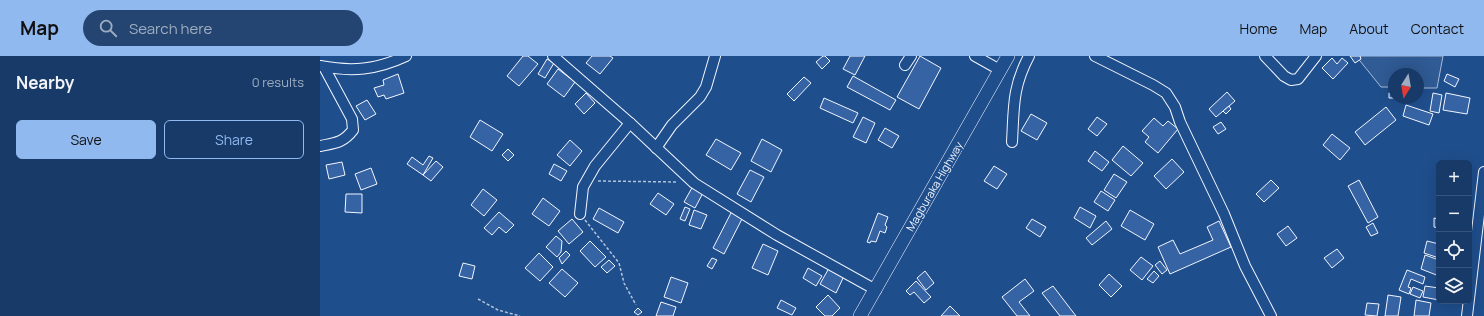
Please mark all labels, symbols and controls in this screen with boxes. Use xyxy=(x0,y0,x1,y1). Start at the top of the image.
search box xyxy=(83,10,363,46)
text: Map xyxy=(20,15,59,41)
icon: search xyxy=(97,17,119,39)
text: Search here xyxy=(129,18,212,39)
text: Home xyxy=(1240,19,1277,38)
text: Map xyxy=(1299,19,1327,38)
text: About xyxy=(1349,19,1389,38)
text: Contact xyxy=(1411,19,1464,38)
north arrow xyxy=(1388,68,1424,104)
text: Nearby xyxy=(16,71,74,94)
text: 0 results xyxy=(252,73,304,91)
button: Save xyxy=(16,120,156,159)
button: Share xyxy=(164,120,304,159)
street label: Magburaka Highway xyxy=(902,138,966,234)
map controls xyxy=(1436,160,1472,304)
button: + xyxy=(1436,160,1472,196)
button: − xyxy=(1436,196,1472,232)
button: locate xyxy=(1436,232,1472,268)
button: layers xyxy=(1436,268,1472,304)

